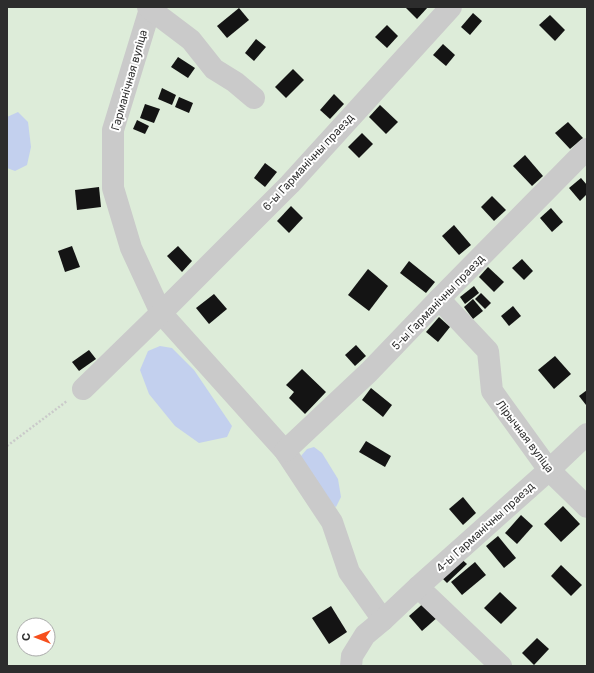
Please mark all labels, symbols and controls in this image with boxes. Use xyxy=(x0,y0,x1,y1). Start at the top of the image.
street label: Гарманічная вуліца xyxy=(108,28,150,132)
street label: 6-ы Гарманічны праезд xyxy=(259,110,357,213)
street label: 5-ы Гарманічны праезд xyxy=(389,251,487,353)
street label: Лірычная вуліца xyxy=(493,397,557,475)
street label: 4-ы Гарманічны праезд xyxy=(433,479,537,575)
north arrow xyxy=(16,617,56,657)
text: С xyxy=(19,633,33,641)

